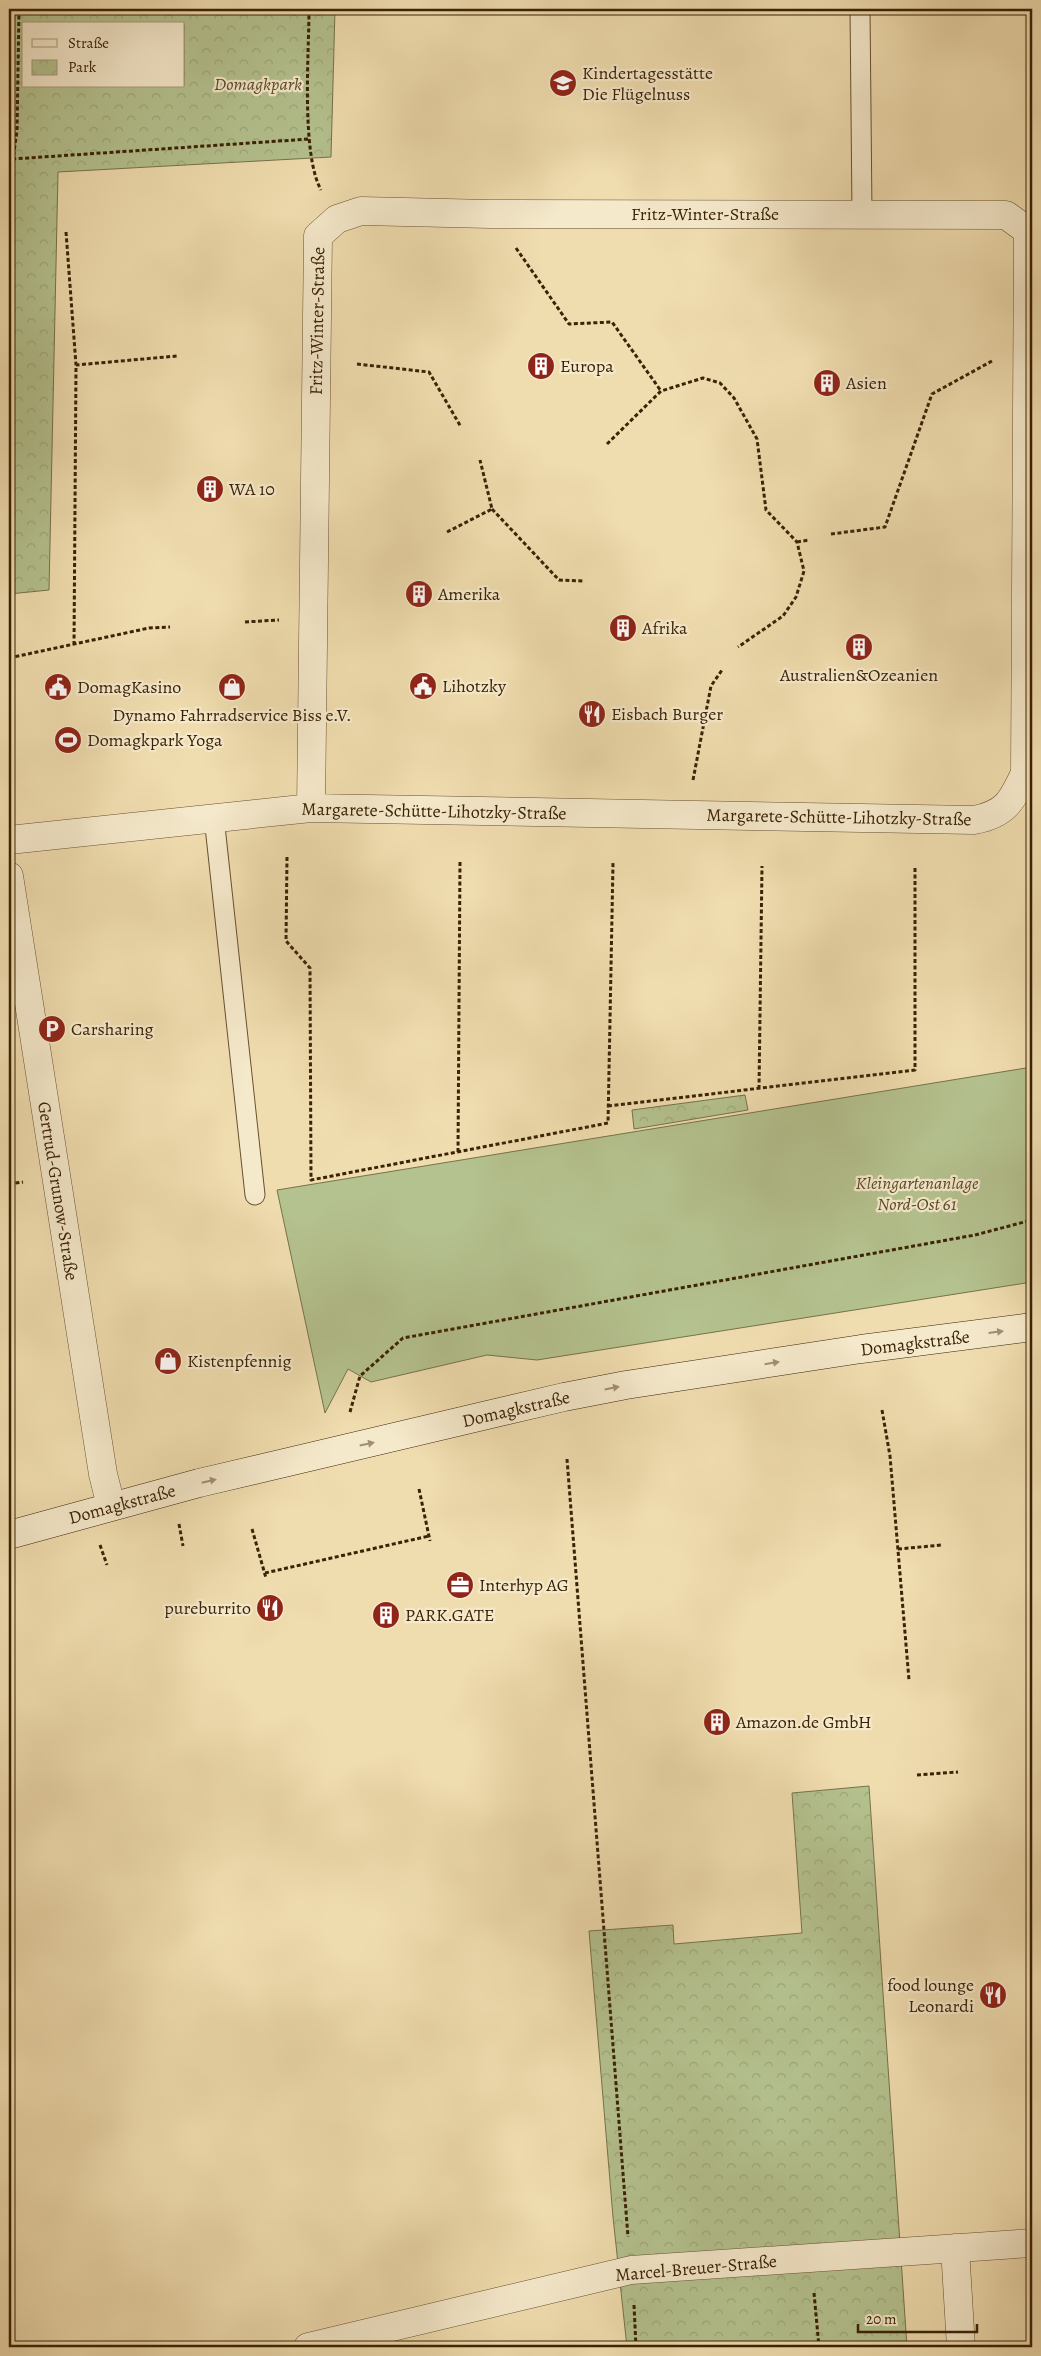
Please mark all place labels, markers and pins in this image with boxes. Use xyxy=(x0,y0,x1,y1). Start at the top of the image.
place label: Kindertagesstätte Die Flügelnuss xyxy=(582,61,713,106)
school or university icon: Kindertagesstätte Die Flügelnuss xyxy=(548,68,578,98)
building icon: Europa xyxy=(526,351,556,381)
place label: Europa xyxy=(560,354,614,378)
building icon: Asien xyxy=(812,368,842,398)
place label: Asien xyxy=(845,371,887,395)
building icon: WA 10 xyxy=(195,474,225,504)
place label: WA 10 xyxy=(228,477,275,501)
building icon: Amerika xyxy=(404,579,434,609)
place label: Amerika xyxy=(437,582,501,606)
building icon: Afrika xyxy=(608,613,638,643)
place label: Afrika xyxy=(641,616,688,640)
building icon: Australien&Ozeanien xyxy=(844,632,874,662)
place label: Australien&Ozeanien xyxy=(779,663,938,687)
public building icon: Lihotzky xyxy=(408,671,438,701)
public building icon: DomagKasino xyxy=(43,672,73,702)
shop icon: Dynamo Fahrradservice Biss e.V. xyxy=(217,672,247,702)
place label: Lihotzky xyxy=(442,674,507,698)
place label: DomagKasino xyxy=(77,675,181,699)
restaurant icon: Eisbach Burger xyxy=(577,699,607,729)
place label: Eisbach Burger xyxy=(611,702,723,726)
place label: Dynamo Fahrradservice Biss e.V. xyxy=(113,703,351,727)
sports icon: Domagkpark Yoga xyxy=(53,725,83,755)
place label: Domagkpark Yoga xyxy=(87,728,223,752)
parking icon: Carsharing xyxy=(37,1014,67,1044)
place label: Carsharing xyxy=(71,1017,154,1041)
shop icon: Kistenpfennig xyxy=(153,1346,183,1376)
place label: Kistenpfennig xyxy=(187,1349,292,1373)
office icon: Interhyp AG xyxy=(445,1570,475,1600)
place label: Interhyp AG xyxy=(479,1573,569,1597)
restaurant icon: pureburrito xyxy=(255,1593,285,1623)
place label: pureburrito xyxy=(164,1596,251,1620)
building icon: PARK.GATE xyxy=(371,1600,401,1630)
place label: PARK.GATE xyxy=(405,1603,494,1627)
building icon: Amazon.de GmbH xyxy=(702,1707,732,1737)
place label: Amazon.de GmbH xyxy=(735,1710,872,1734)
place label: food lounge Leonardi xyxy=(887,1973,974,2018)
restaurant icon: food lounge Leonardi xyxy=(978,1980,1008,2010)

